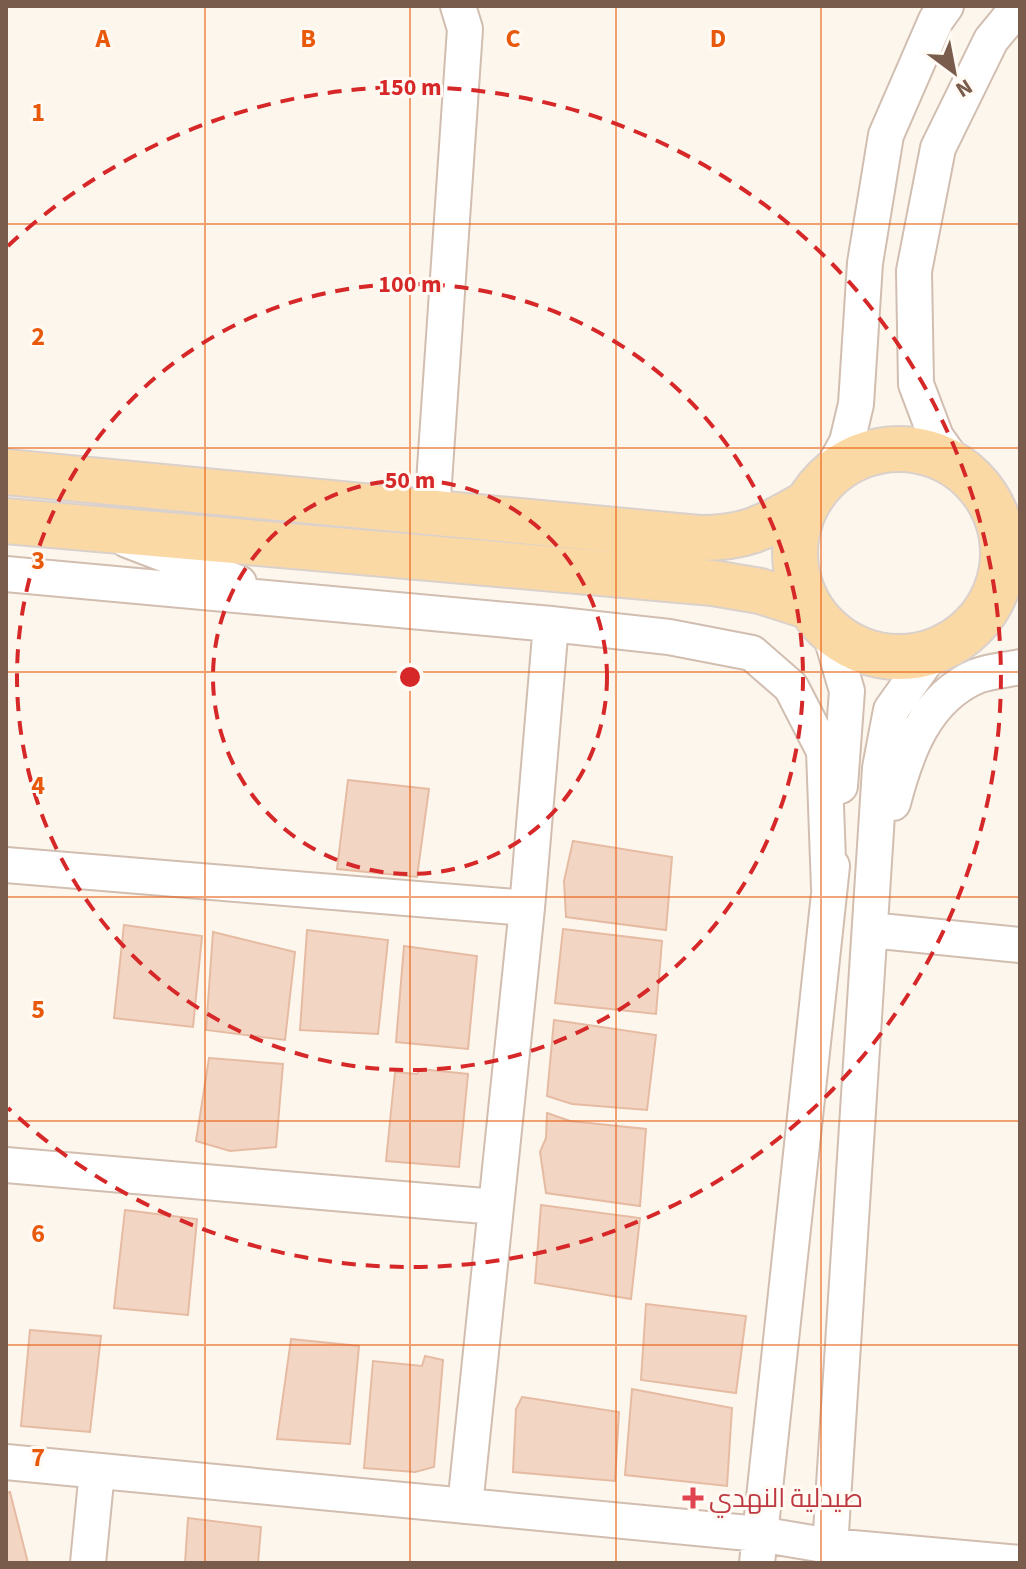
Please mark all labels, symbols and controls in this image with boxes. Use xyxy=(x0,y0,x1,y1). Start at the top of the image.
text: A xyxy=(95,20,112,57)
text: B xyxy=(300,20,316,57)
text: C xyxy=(505,20,521,57)
text: D xyxy=(710,20,726,57)
north arrow xyxy=(914,32,994,112)
text: 150 m xyxy=(378,70,442,105)
text: N xyxy=(949,71,979,106)
text: 1 xyxy=(31,94,45,131)
text: 100 m xyxy=(378,267,442,302)
text: 2 xyxy=(31,318,45,355)
text: 50 m xyxy=(385,463,435,498)
text: 3 xyxy=(31,542,45,579)
centre of rings xyxy=(396,663,424,691)
text: 4 xyxy=(31,767,45,804)
text: 5 xyxy=(31,991,45,1028)
text: 6 xyxy=(31,1215,45,1252)
text: 7 xyxy=(31,1439,45,1476)
place label: صيدلية النهدي xyxy=(709,1480,863,1518)
marker: صيدلية النهدي xyxy=(684,1489,702,1507)

